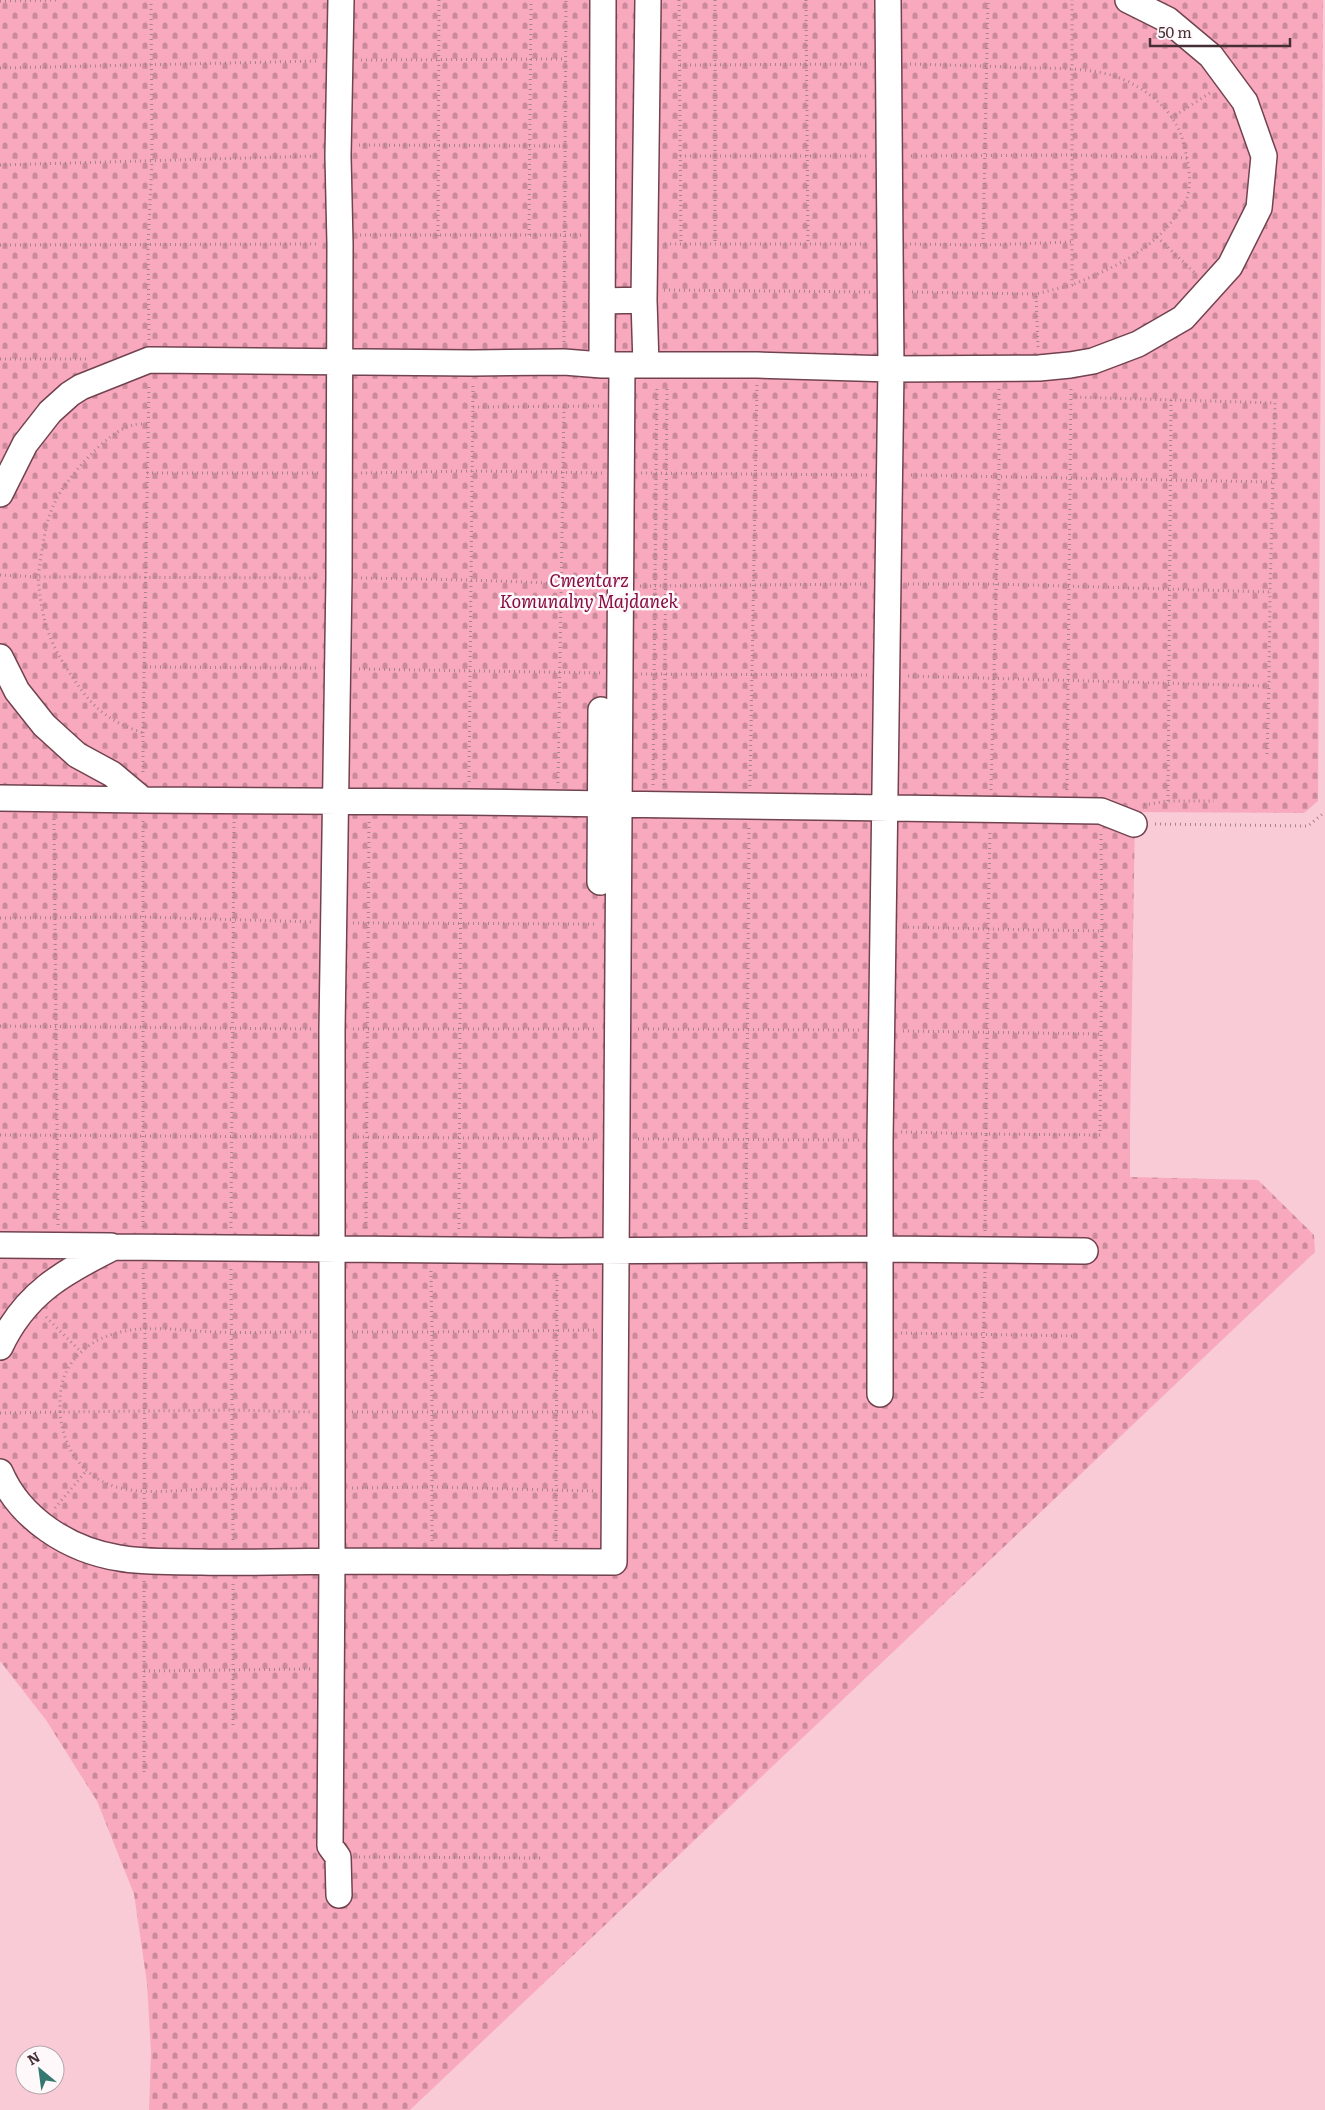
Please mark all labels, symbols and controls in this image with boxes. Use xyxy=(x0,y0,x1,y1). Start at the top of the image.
scale bar xyxy=(1150,15,1290,47)
text: 50 m xyxy=(1158,20,1192,43)
park label: Cmentarz Komunalny Majdanek xyxy=(500,566,679,614)
north arrow xyxy=(15,2045,65,2095)
text: N xyxy=(23,2046,43,2069)

